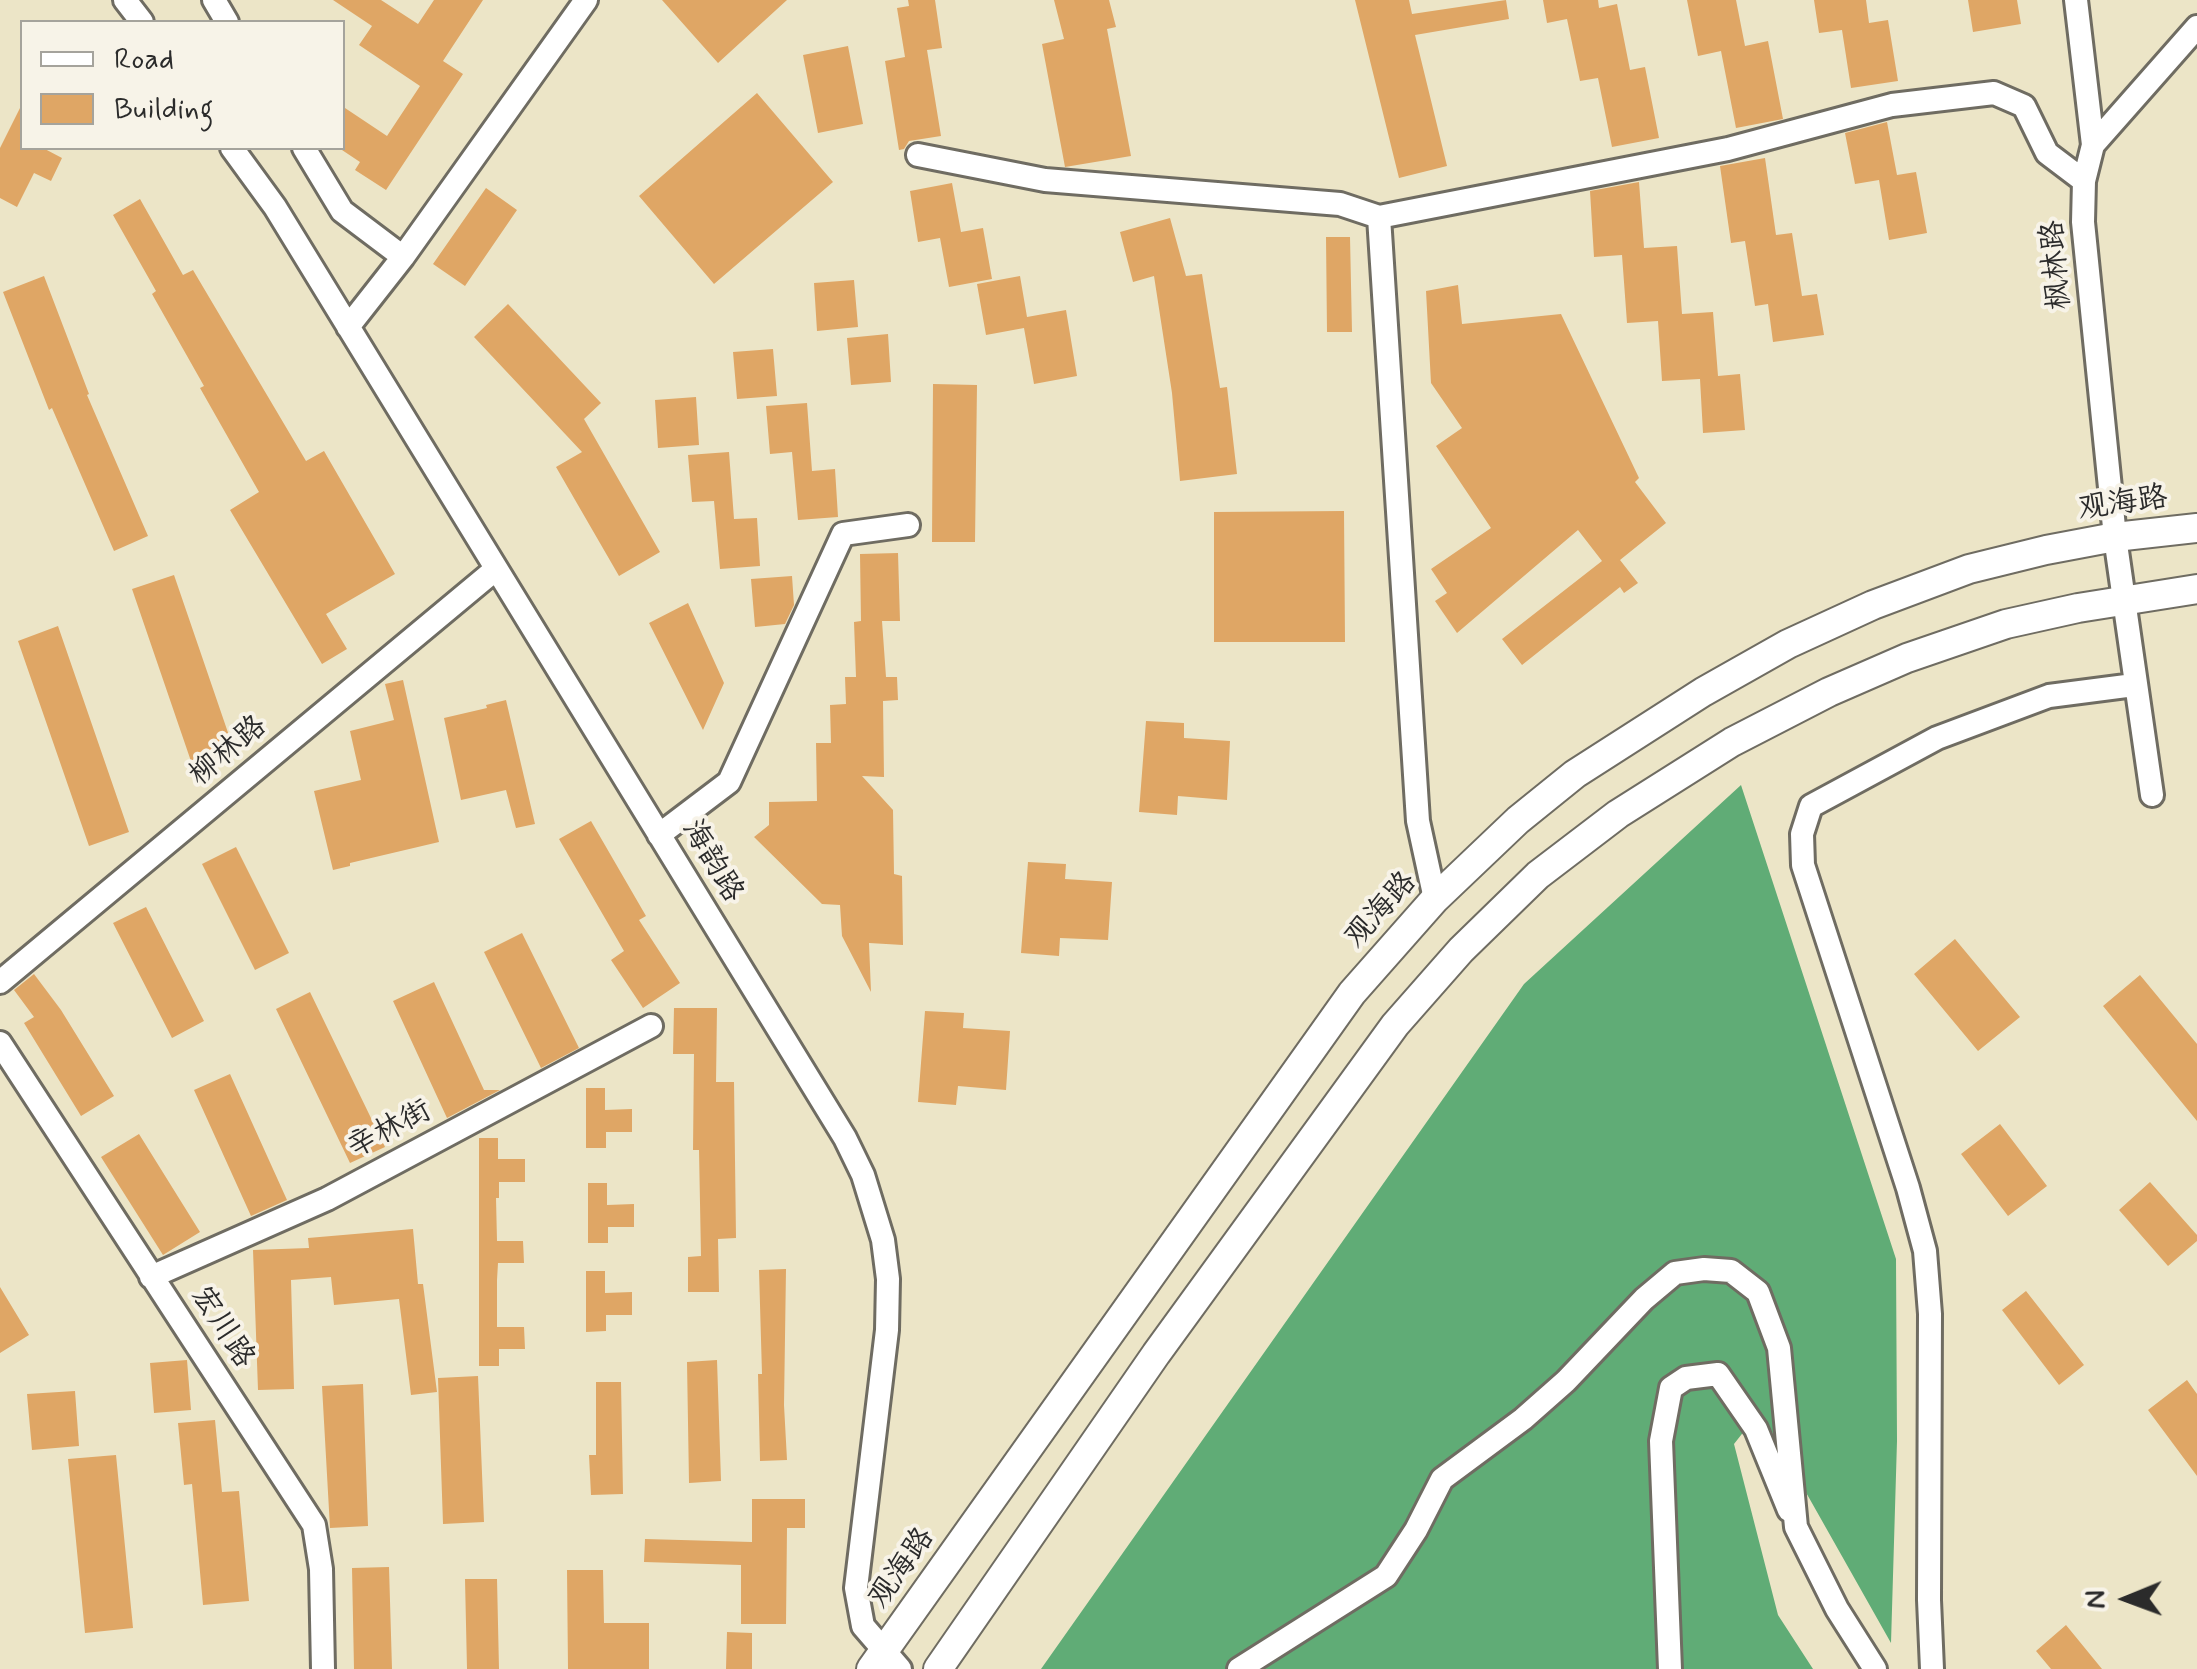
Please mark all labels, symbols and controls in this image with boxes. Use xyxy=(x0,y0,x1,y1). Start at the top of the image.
legend xyxy=(20,20,345,150)
text: Road xyxy=(114,40,174,79)
text: Building xyxy=(114,90,213,129)
street label: 枫林路 xyxy=(2036,219,2080,311)
street label: 观海路 xyxy=(2076,481,2170,529)
street label: 柳林路 xyxy=(183,709,275,795)
street label: 海韵路 xyxy=(672,814,750,910)
street label: 观海路 xyxy=(1339,866,1425,956)
street label: 辛林街 xyxy=(342,1094,438,1168)
street label: 宏川路 xyxy=(181,1280,261,1376)
street label: 观海路 xyxy=(862,1522,944,1616)
north arrow xyxy=(2077,1549,2177,1649)
text: N xyxy=(2078,1590,2115,1609)

